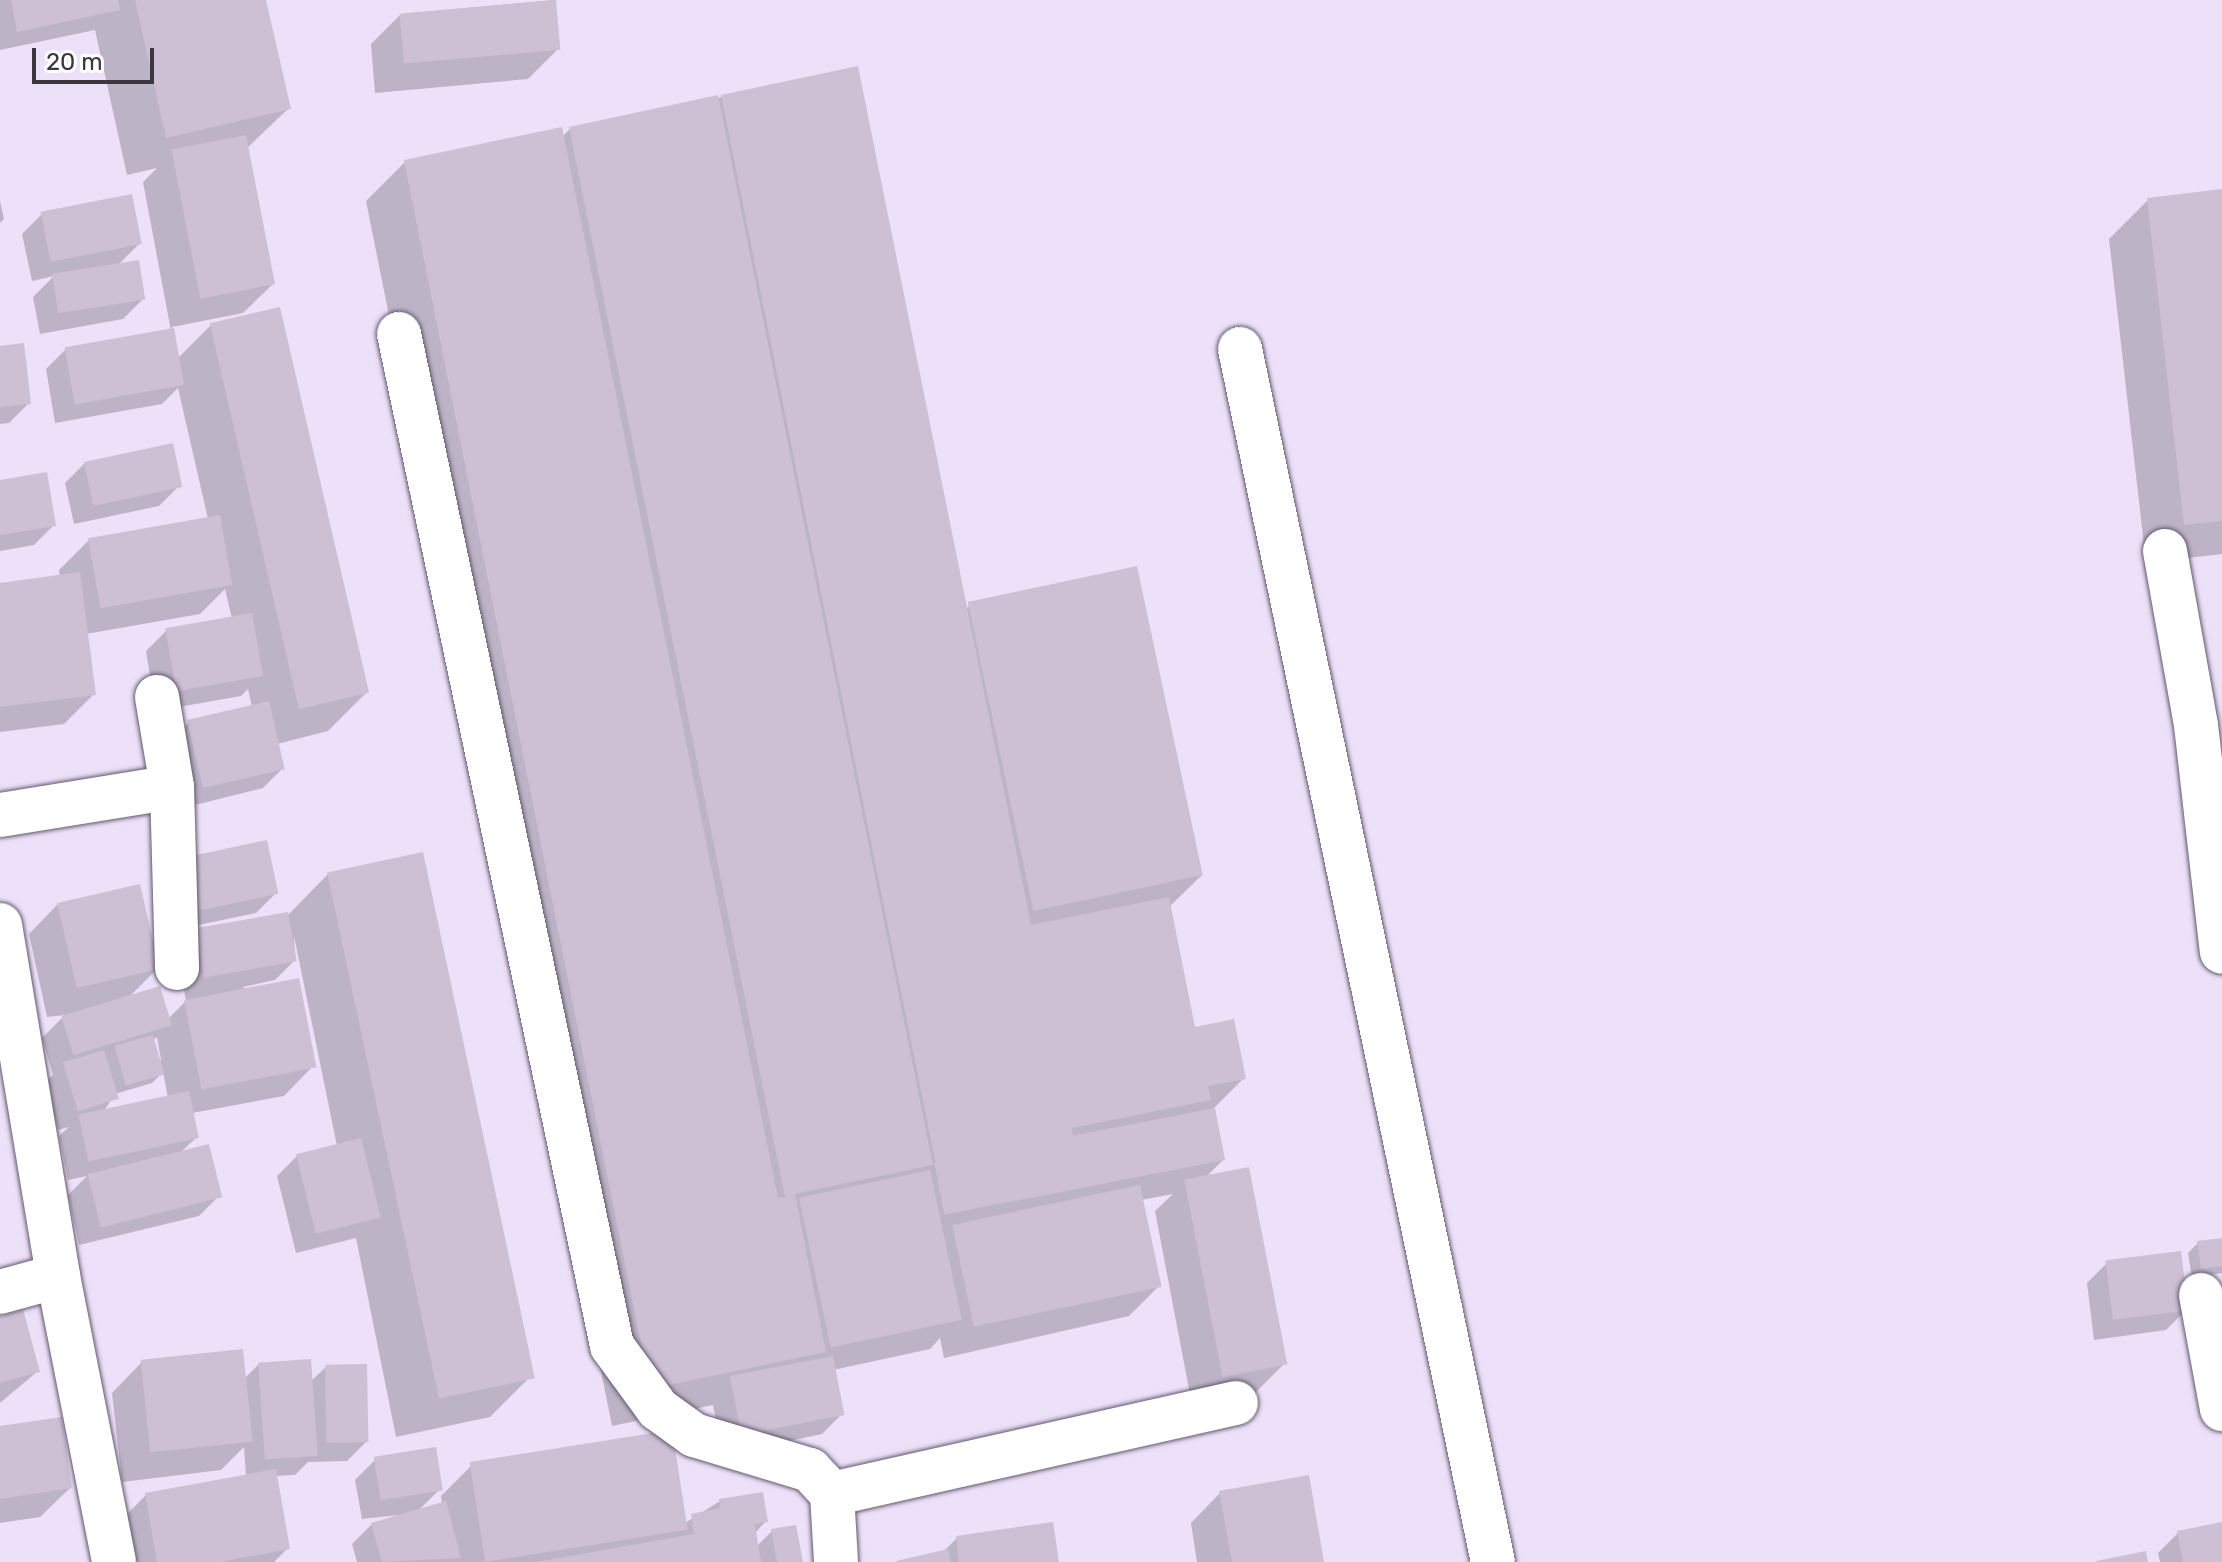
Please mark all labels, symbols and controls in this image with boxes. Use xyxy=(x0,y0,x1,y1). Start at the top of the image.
scale bar xyxy=(36,32,158,82)
text: 20 m xyxy=(46,48,103,76)

